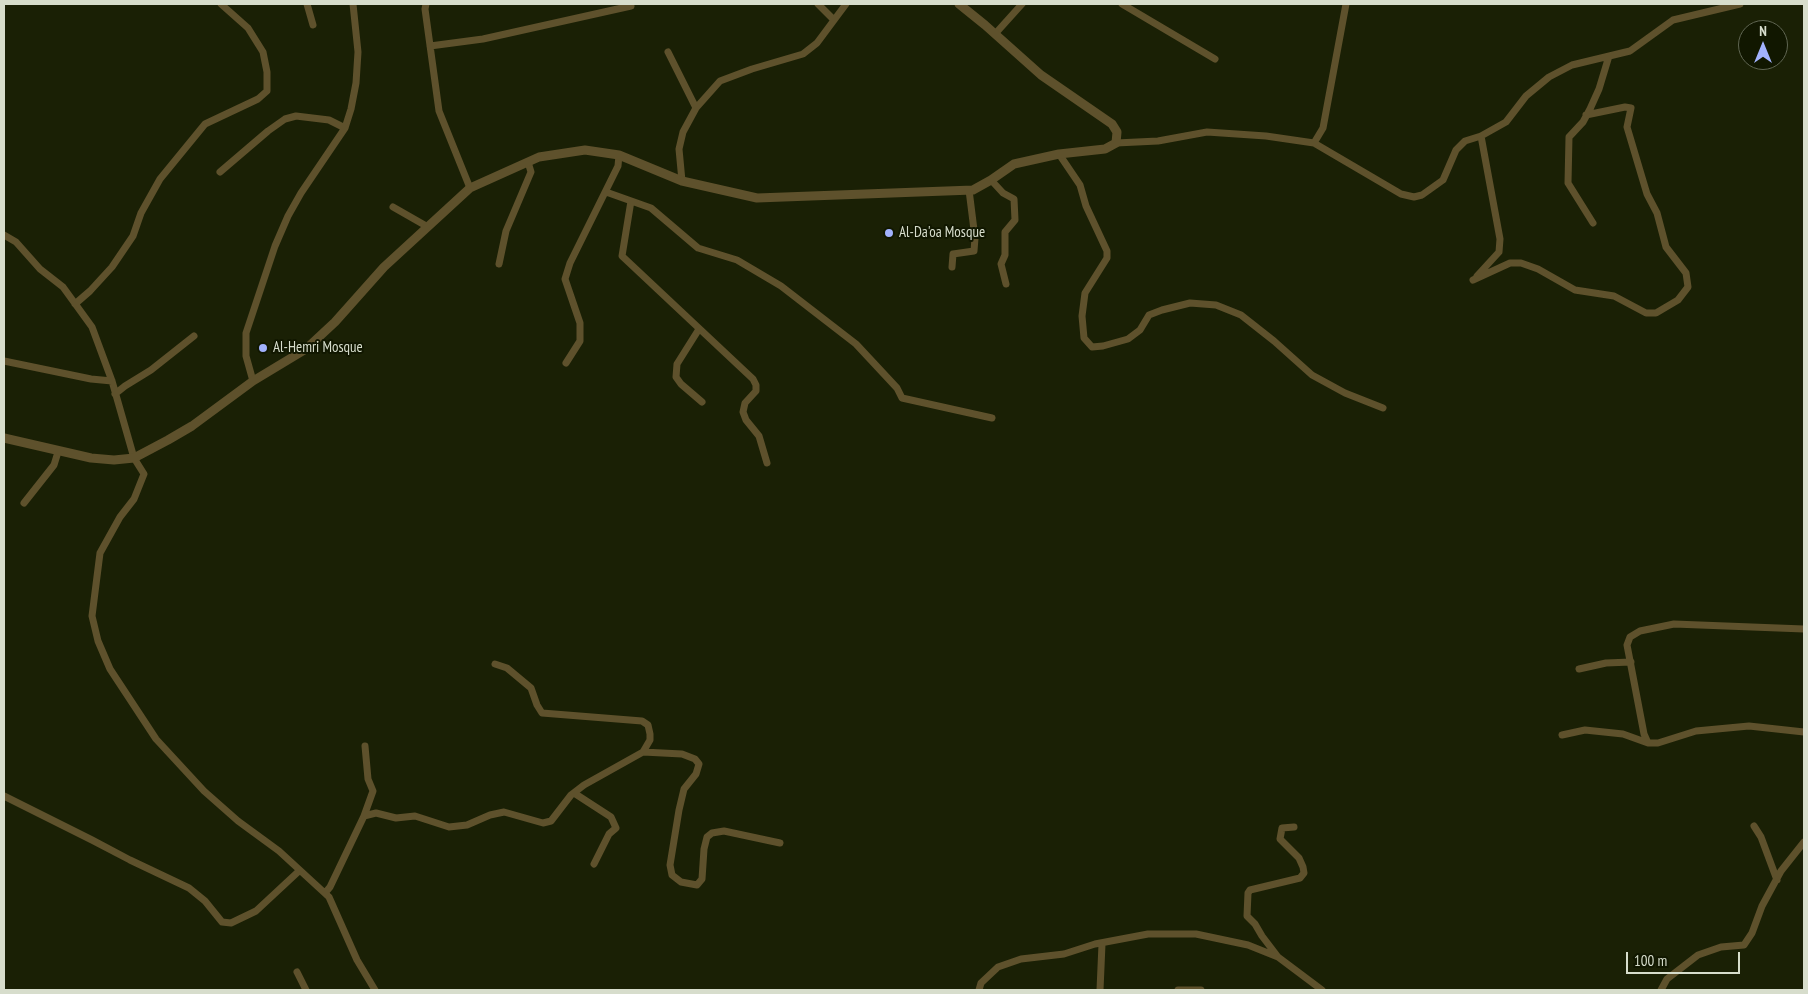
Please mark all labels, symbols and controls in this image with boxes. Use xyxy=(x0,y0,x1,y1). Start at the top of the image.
north arrow xyxy=(1738,20,1788,70)
text: N xyxy=(1759,22,1767,40)
place label: Al-Da'oa Mosque xyxy=(899,224,985,242)
marker: Al-Da'oa Mosque xyxy=(883,227,895,239)
place label: Al-Hemri Mosque xyxy=(273,339,363,357)
marker: Al-Hemri Mosque xyxy=(257,342,269,354)
scale bar xyxy=(1628,942,1742,974)
text: 100 m xyxy=(1634,951,1667,970)

